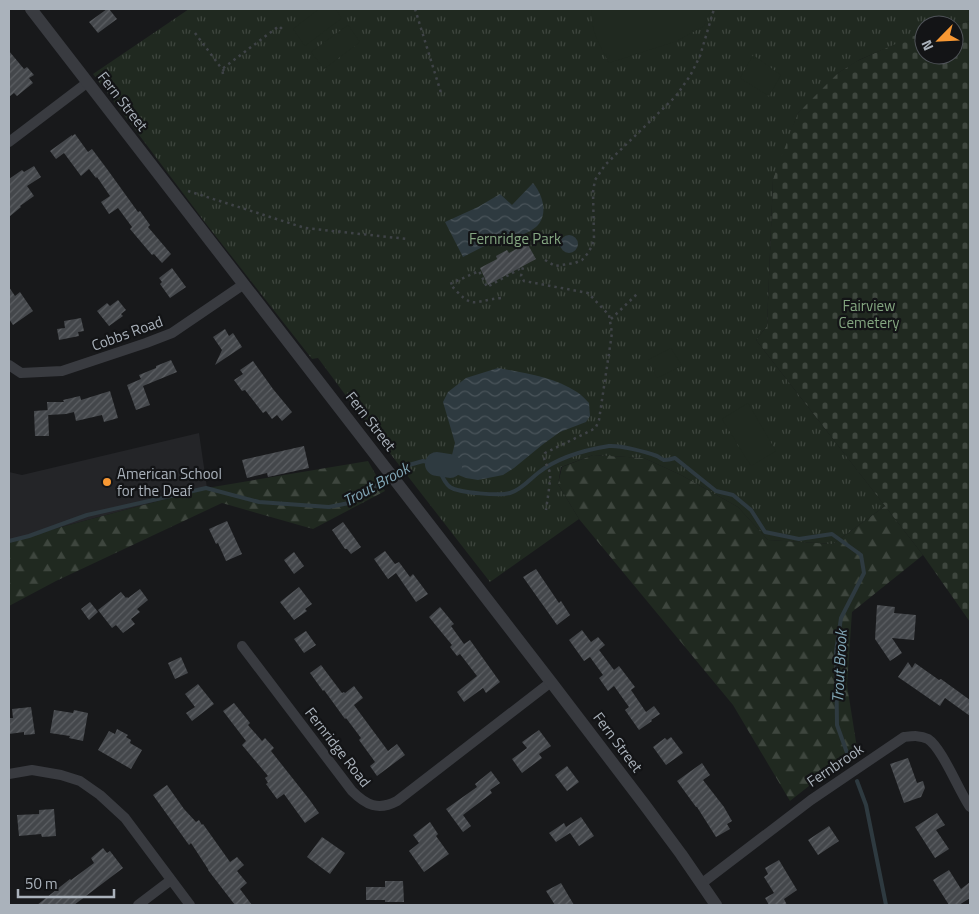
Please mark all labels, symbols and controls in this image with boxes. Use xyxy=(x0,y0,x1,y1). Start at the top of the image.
north arrow xyxy=(914,15,964,65)
text: N xyxy=(915,37,938,54)
street label: Fern Street xyxy=(92,66,154,136)
park label: Fernridge Park xyxy=(469,227,561,250)
park label: Fairview Cemetery xyxy=(839,294,899,334)
street label: Cobbs Road xyxy=(88,309,166,357)
street label: Fern Street xyxy=(340,386,402,456)
water label: Trout Brook xyxy=(338,455,415,512)
place label: American School for the Deaf xyxy=(117,462,222,502)
marker: American School for the Deaf xyxy=(101,476,113,488)
water label: Trout Brook xyxy=(825,627,853,703)
street label: Fernridge Road xyxy=(299,702,377,792)
street label: Fern Street xyxy=(588,707,649,778)
street label: Fernbrook xyxy=(802,737,868,793)
scale bar xyxy=(18,866,114,898)
text: 50 m xyxy=(25,872,58,895)

